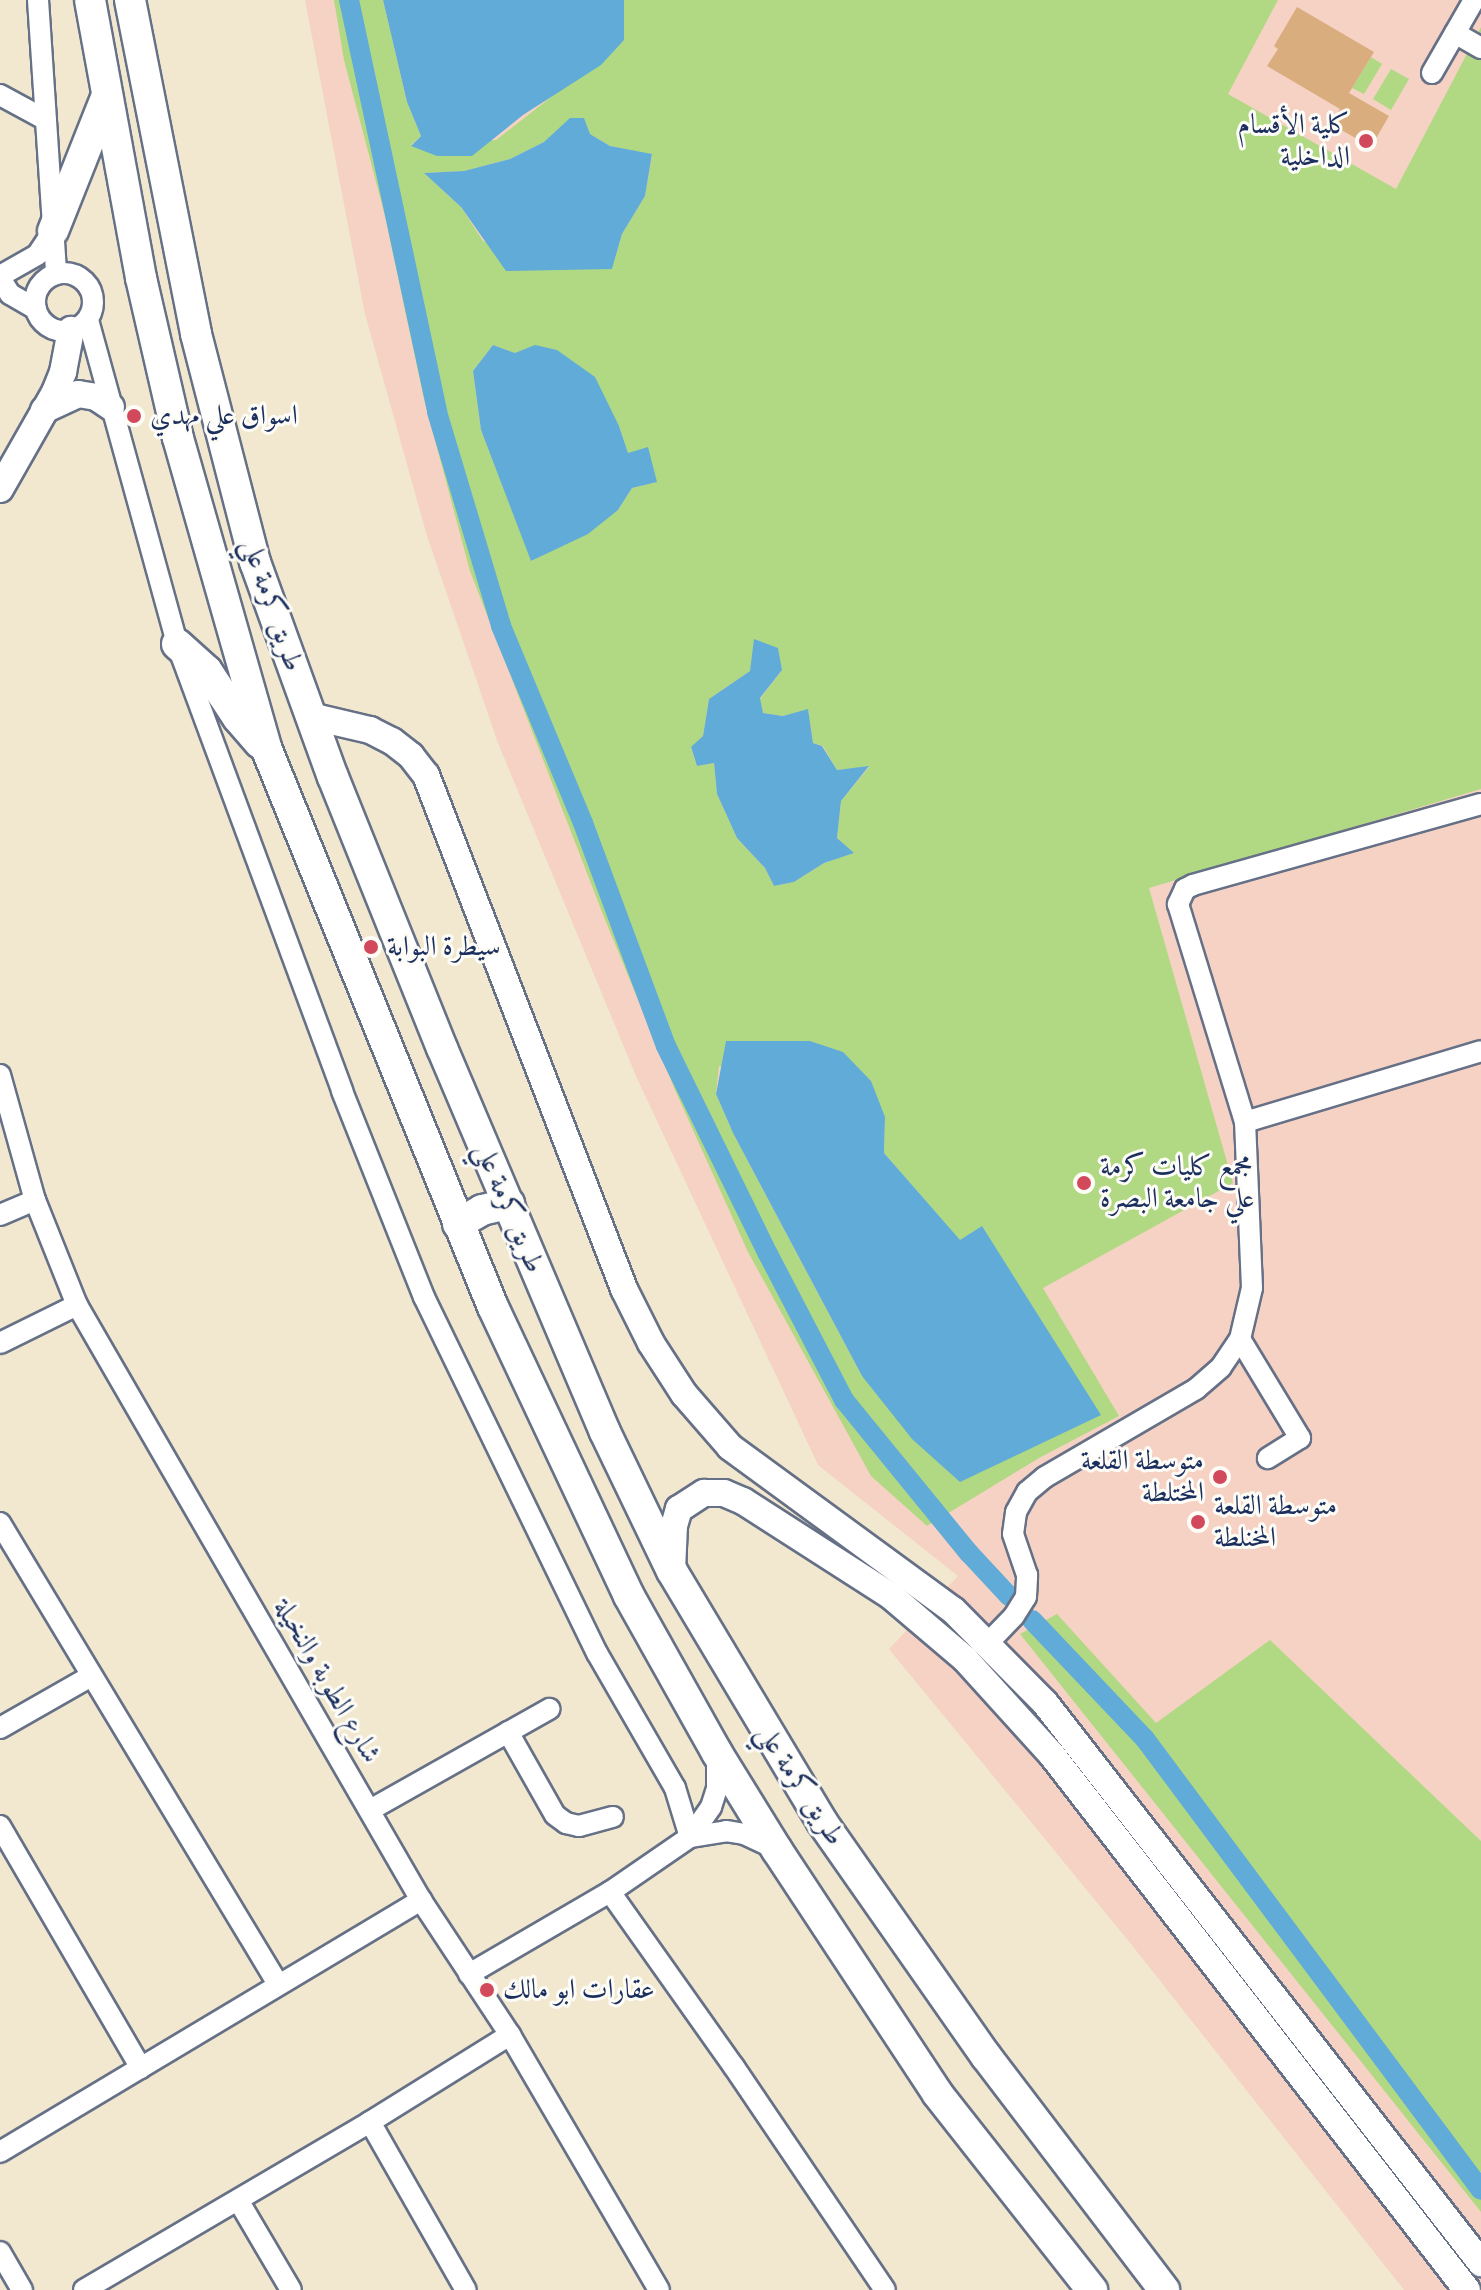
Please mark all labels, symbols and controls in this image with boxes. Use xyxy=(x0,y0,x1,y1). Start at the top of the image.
place label: كلية الأقسام الداخلية xyxy=(1237,108,1350,174)
marker: كلية الأقسام الداخلية xyxy=(1357,132,1375,150)
place label: اسواق علي مهدي xyxy=(150,399,298,433)
marker: اسواق علي مهدي xyxy=(125,407,143,425)
street label: طريق كرمة علي xyxy=(234,534,310,676)
place label: سيطرة البوابة xyxy=(387,930,501,964)
marker: سيطرة البوابة xyxy=(362,938,380,956)
street label: طريق كرمة علي xyxy=(467,1138,551,1278)
place label: مجمع كليات كرمة علي جامعة البصرة xyxy=(1100,1150,1255,1216)
marker: مجمع كليات كرمة علي جامعة البصرة xyxy=(1075,1174,1093,1192)
place label: متوسطة القلعة المختلطة xyxy=(1081,1444,1204,1510)
marker: متوسطة القلعة المختلطة xyxy=(1211,1468,1229,1486)
place label: متوسطة القلعة المخنلطة xyxy=(1214,1489,1337,1555)
marker: متوسطة القلعة المخنلطة xyxy=(1189,1513,1207,1531)
street label: شارع الطوبة والنخيلة xyxy=(266,1593,388,1769)
street label: طريق كرمة علي xyxy=(748,1718,852,1852)
place label: عقارات ابو مالك xyxy=(503,1973,655,2007)
marker: عقارات ابو مالك xyxy=(478,1981,496,1999)

